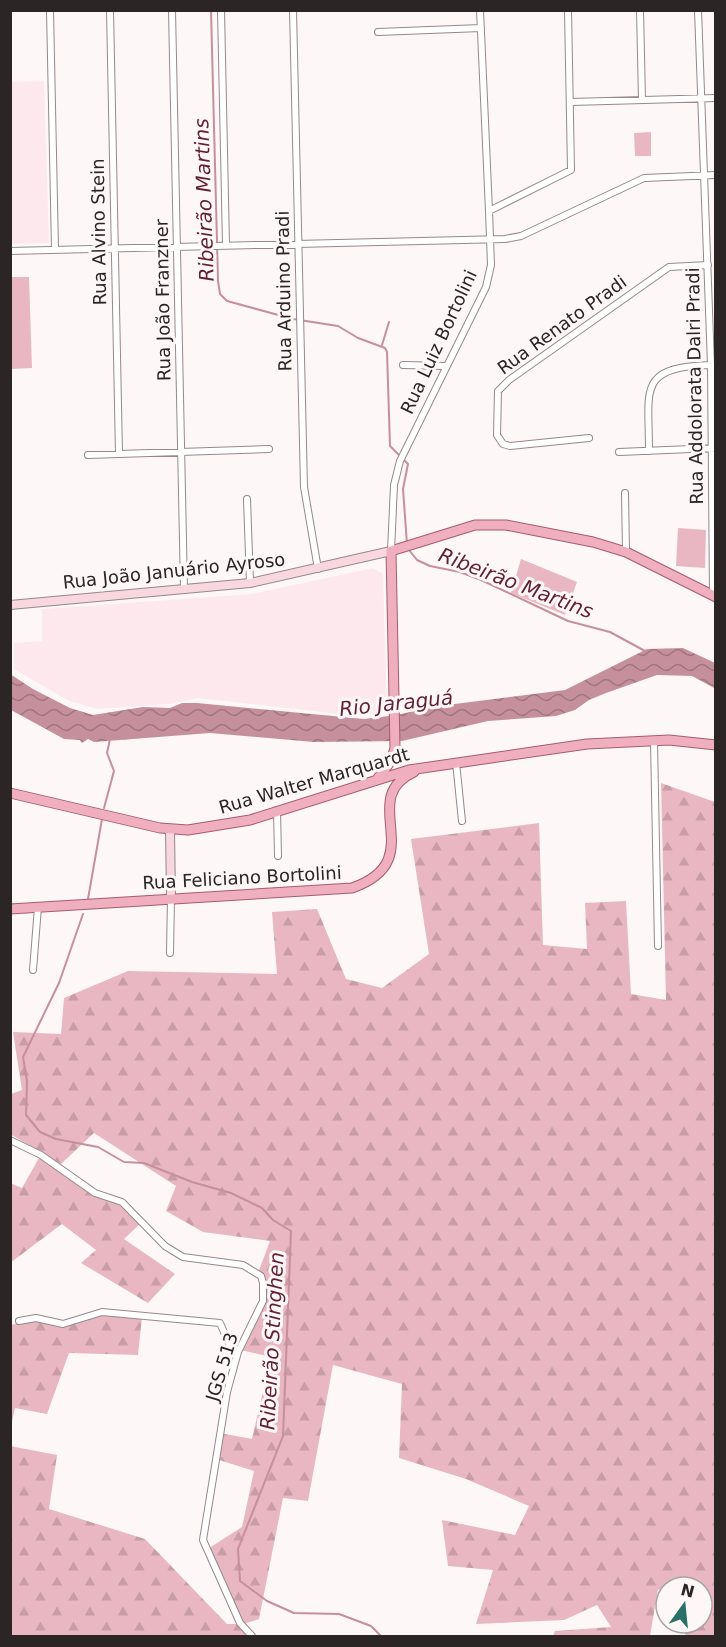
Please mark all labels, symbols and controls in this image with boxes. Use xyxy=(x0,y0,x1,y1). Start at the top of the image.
water label: Ribeirão Martins xyxy=(189,118,219,282)
street label: Rua Alvino Stein xyxy=(87,158,110,306)
street label: Rua Arduino Pradi xyxy=(272,211,295,372)
street label: Rua João Franzner xyxy=(151,218,174,381)
street label: Rua Luiz Bortolini xyxy=(396,266,481,417)
street label: Rua Addolorata Dalri Pradi xyxy=(682,267,707,505)
street label: Rua Renato Pradi xyxy=(493,271,630,378)
water label: Ribeirão Martins xyxy=(435,543,597,623)
street label: Rua João Januário Ayroso xyxy=(62,548,286,593)
water label: Rio Jaraguá xyxy=(338,685,454,721)
street label: Rua Walter Marquardt xyxy=(216,743,411,818)
street label: Rua Feliciano Bortolini xyxy=(142,862,342,893)
water label: Ribeirão Stinghen xyxy=(255,1251,289,1431)
street label: JGS 513 xyxy=(201,1330,242,1405)
north arrow xyxy=(654,1575,714,1635)
text: N xyxy=(679,1580,697,1602)

